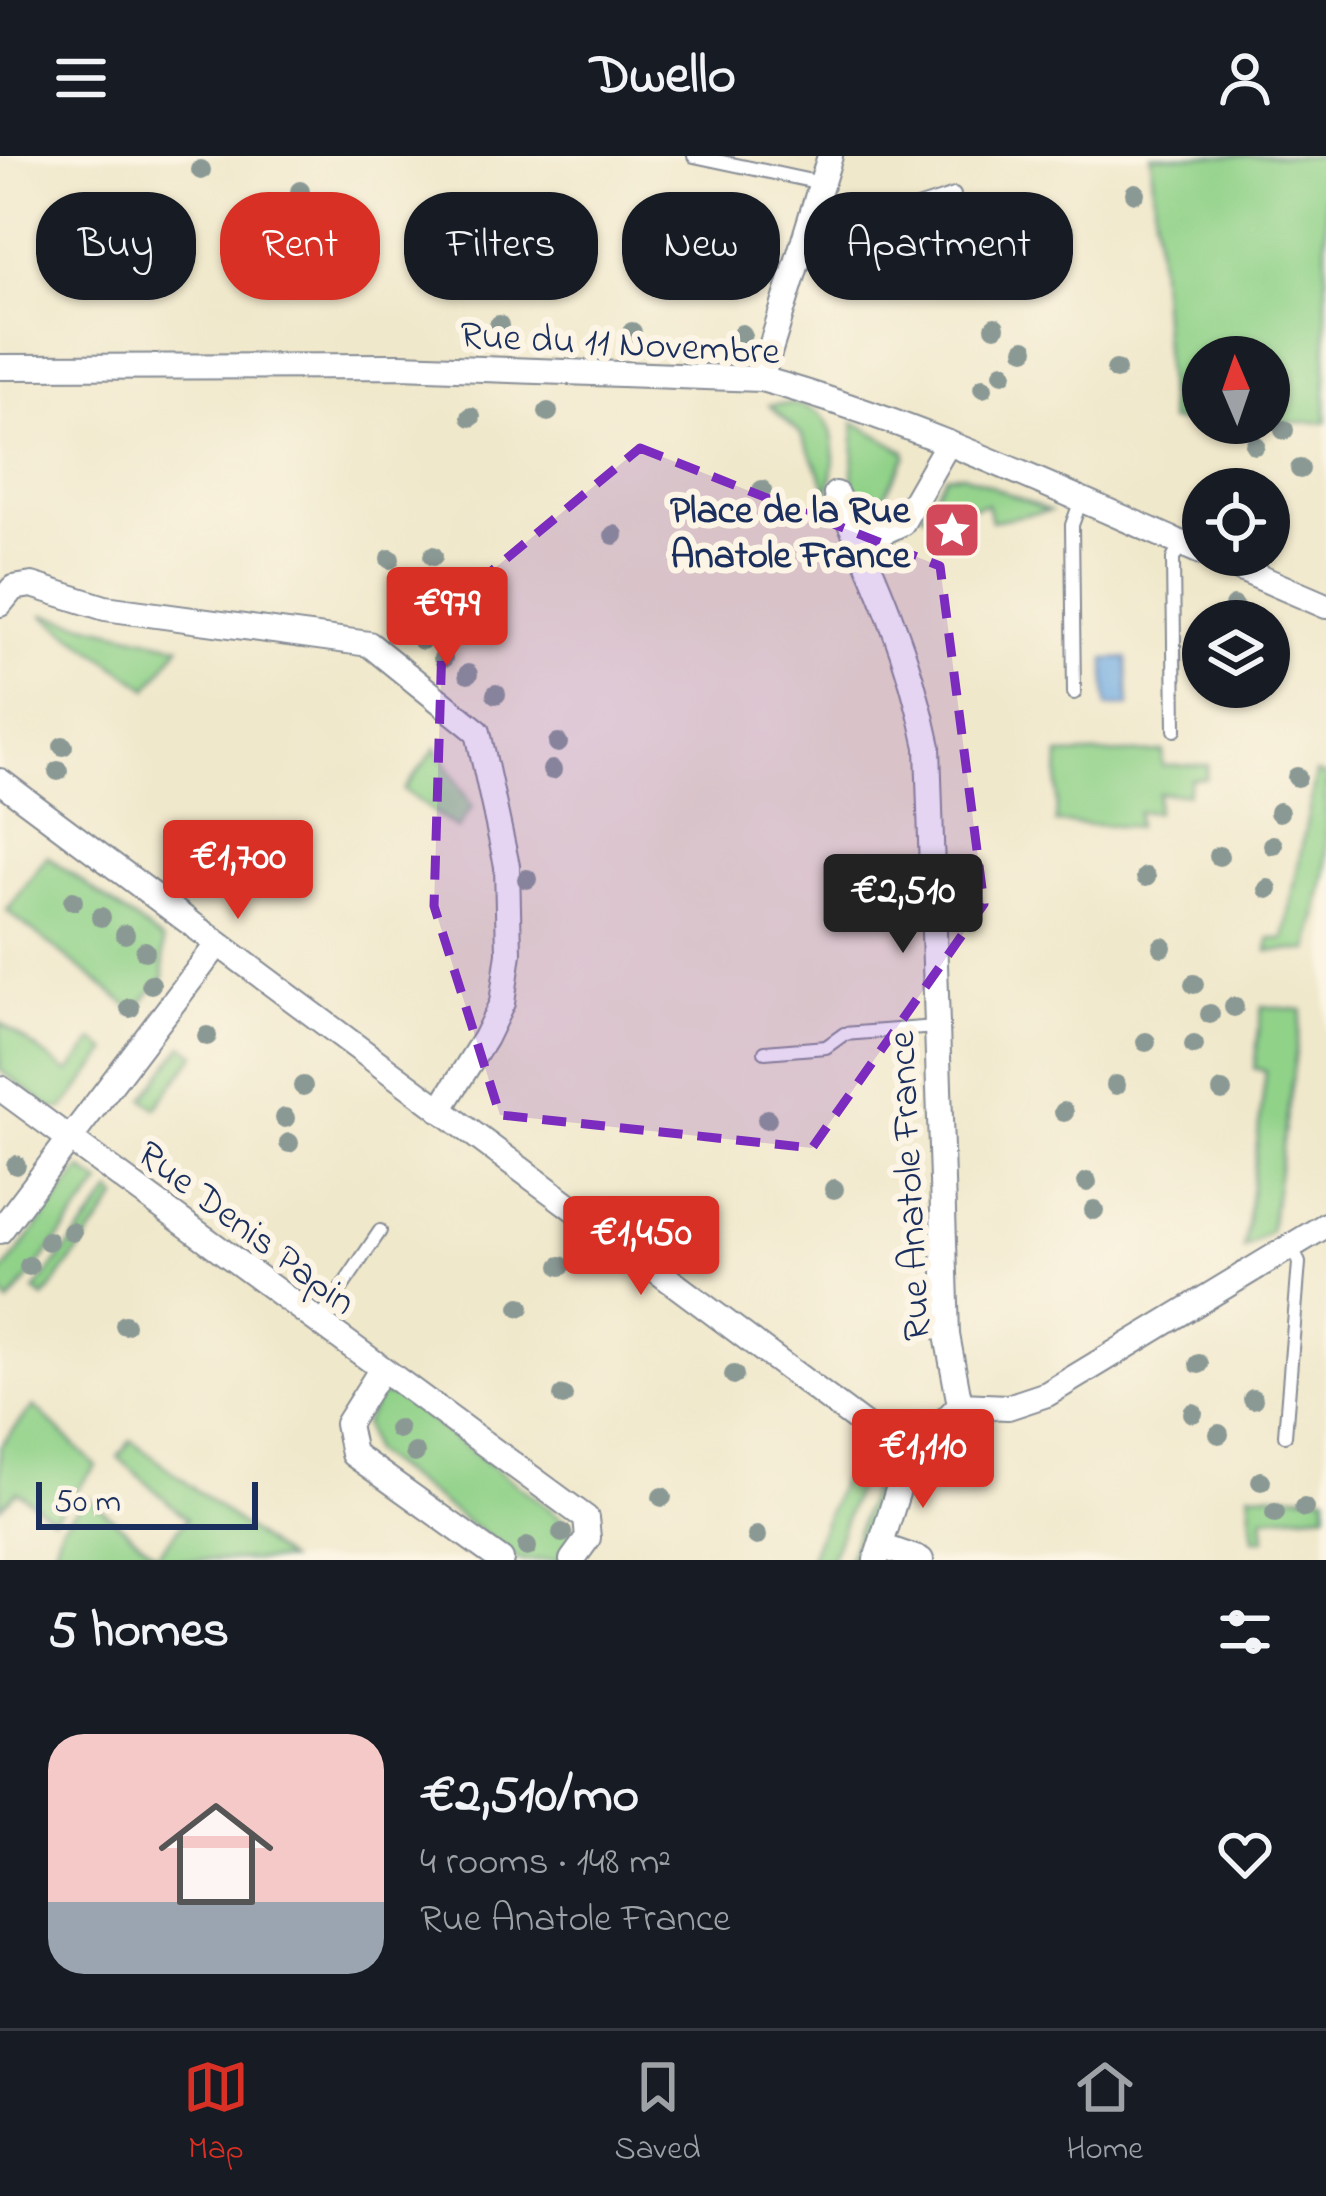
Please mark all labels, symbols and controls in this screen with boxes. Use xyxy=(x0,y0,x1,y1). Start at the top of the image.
text: Dwello xyxy=(590,39,736,117)
icon: menu xyxy=(48,45,114,111)
icon: person xyxy=(1212,45,1278,111)
chip: Buy xyxy=(36,192,196,300)
chip: Rent xyxy=(220,192,380,300)
chip: Filters xyxy=(404,192,598,300)
chip: New xyxy=(622,192,780,300)
chip: Apartment xyxy=(804,192,1073,300)
street label: Rue du 11 Novembre xyxy=(458,309,782,382)
north arrow xyxy=(1182,336,1290,444)
map controls xyxy=(1182,336,1290,708)
button: locate xyxy=(1182,468,1290,576)
place label: Place de la Rue Anatole France xyxy=(670,484,912,586)
place icon: Place de la Rue Anatole France xyxy=(921,499,983,561)
pin: €979 xyxy=(376,567,518,669)
text: €979 xyxy=(414,577,480,634)
button: layers xyxy=(1182,600,1290,708)
pin: €1,700 xyxy=(140,820,336,922)
text: €1,700 xyxy=(190,830,286,887)
pin: €2,510 xyxy=(805,854,1001,956)
text: €2,510 xyxy=(851,864,955,921)
street label: Rue Anatole France xyxy=(875,1029,948,1342)
street label: Rue Denis Papin xyxy=(124,1128,367,1331)
pin: €1,450 xyxy=(543,1196,739,1298)
text: €1,450 xyxy=(590,1206,692,1263)
pin: €1,110 xyxy=(825,1409,1021,1511)
text: €1,110 xyxy=(879,1419,967,1476)
scale bar xyxy=(36,1476,258,1529)
text: 50 m xyxy=(54,1479,121,1527)
text: 5 homes xyxy=(48,1595,229,1670)
icon: filters xyxy=(1212,1599,1278,1665)
text: €2,510/mo xyxy=(420,1760,639,1835)
icon: home xyxy=(144,1782,288,1926)
icon: heart xyxy=(1212,1821,1278,1887)
text: 4 rooms · 148 m² xyxy=(420,1835,671,1892)
text: Rue Anatole France xyxy=(420,1892,731,1949)
tab: Map xyxy=(183,2054,249,2174)
tab: Saved xyxy=(615,2054,701,2174)
tab: Home xyxy=(1066,2054,1143,2174)

